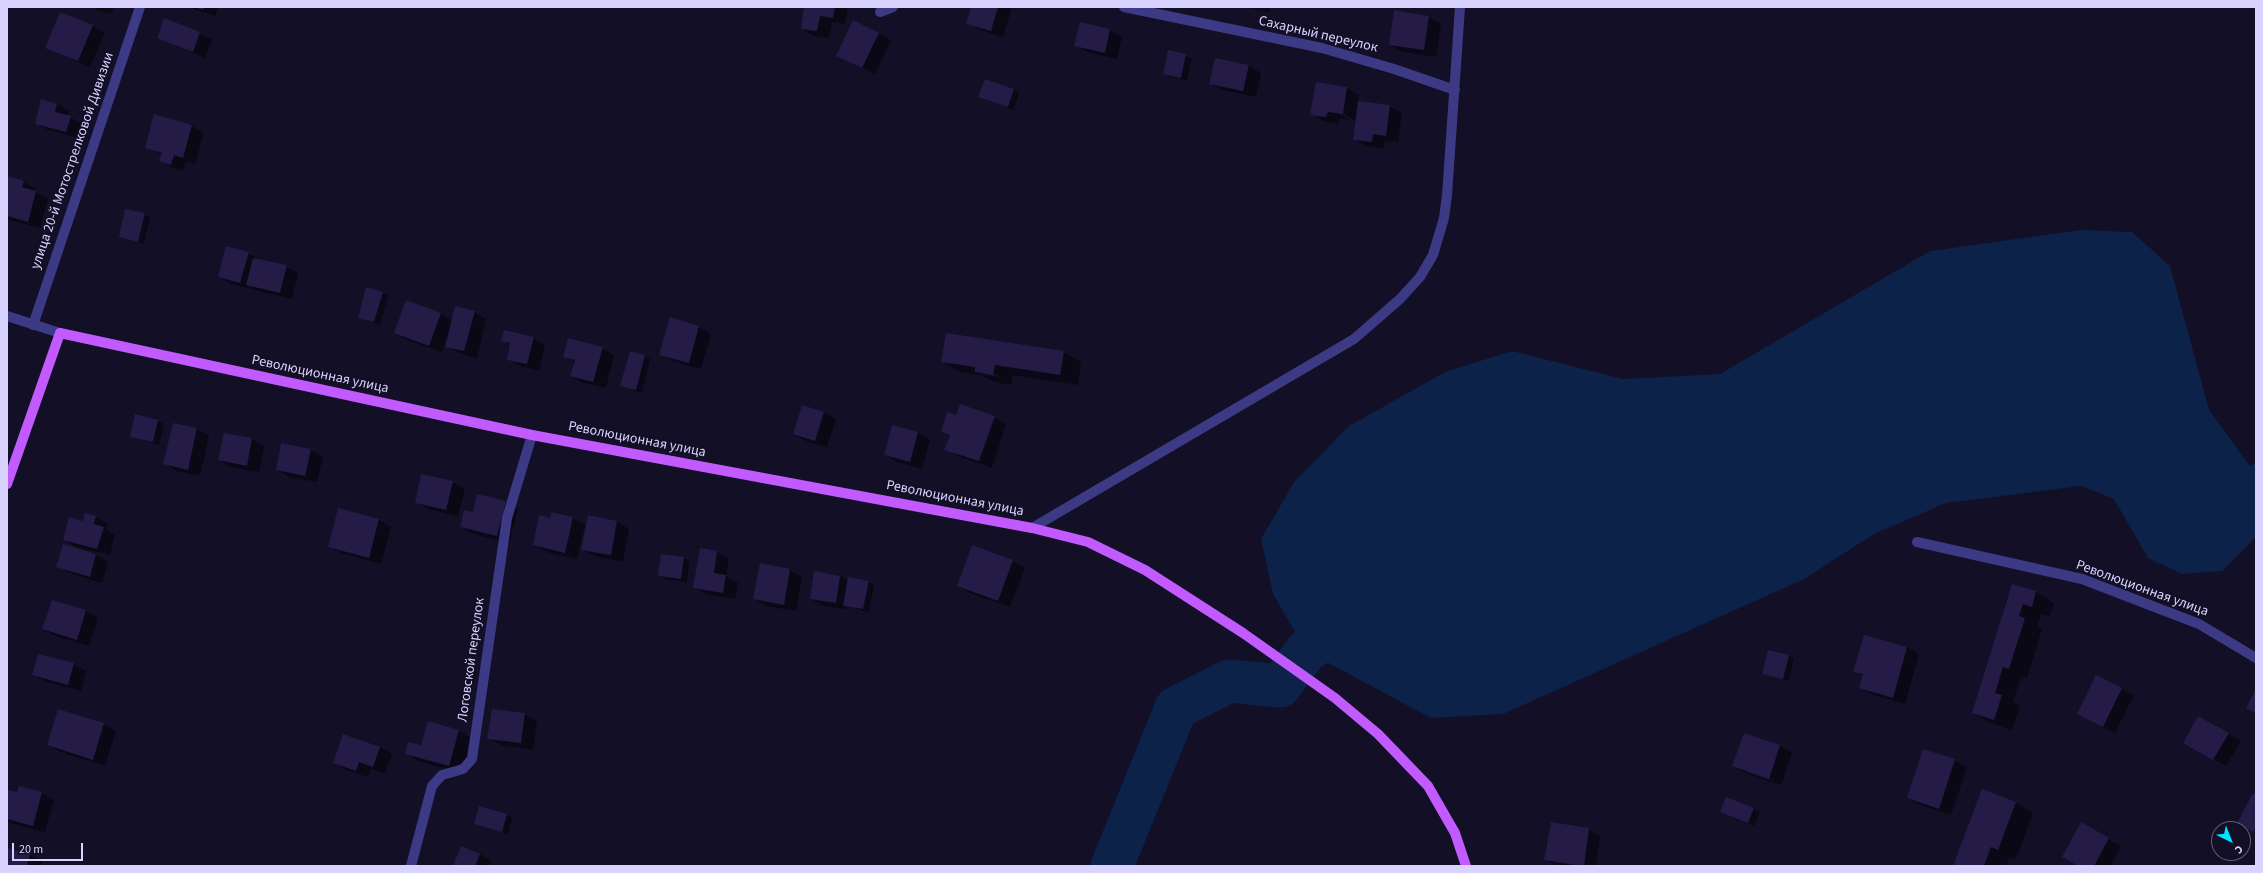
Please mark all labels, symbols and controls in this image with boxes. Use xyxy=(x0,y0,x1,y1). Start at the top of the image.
street label: Сахарный переулок xyxy=(1257,13,1379,57)
street label: улица 20-й Мотострелковой Дивизии xyxy=(28,50,118,272)
street label: Революционная улица xyxy=(250,352,390,398)
street label: Революционная улица xyxy=(567,418,707,462)
street label: Революционная улица xyxy=(885,477,1025,521)
street label: Революционная улица xyxy=(2073,557,2211,621)
street label: Логовской переулок xyxy=(455,597,489,723)
north arrow xyxy=(2211,821,2251,861)
scale bar xyxy=(14,835,85,861)
text: 20 m xyxy=(19,841,43,858)
text: С xyxy=(2231,842,2246,857)

